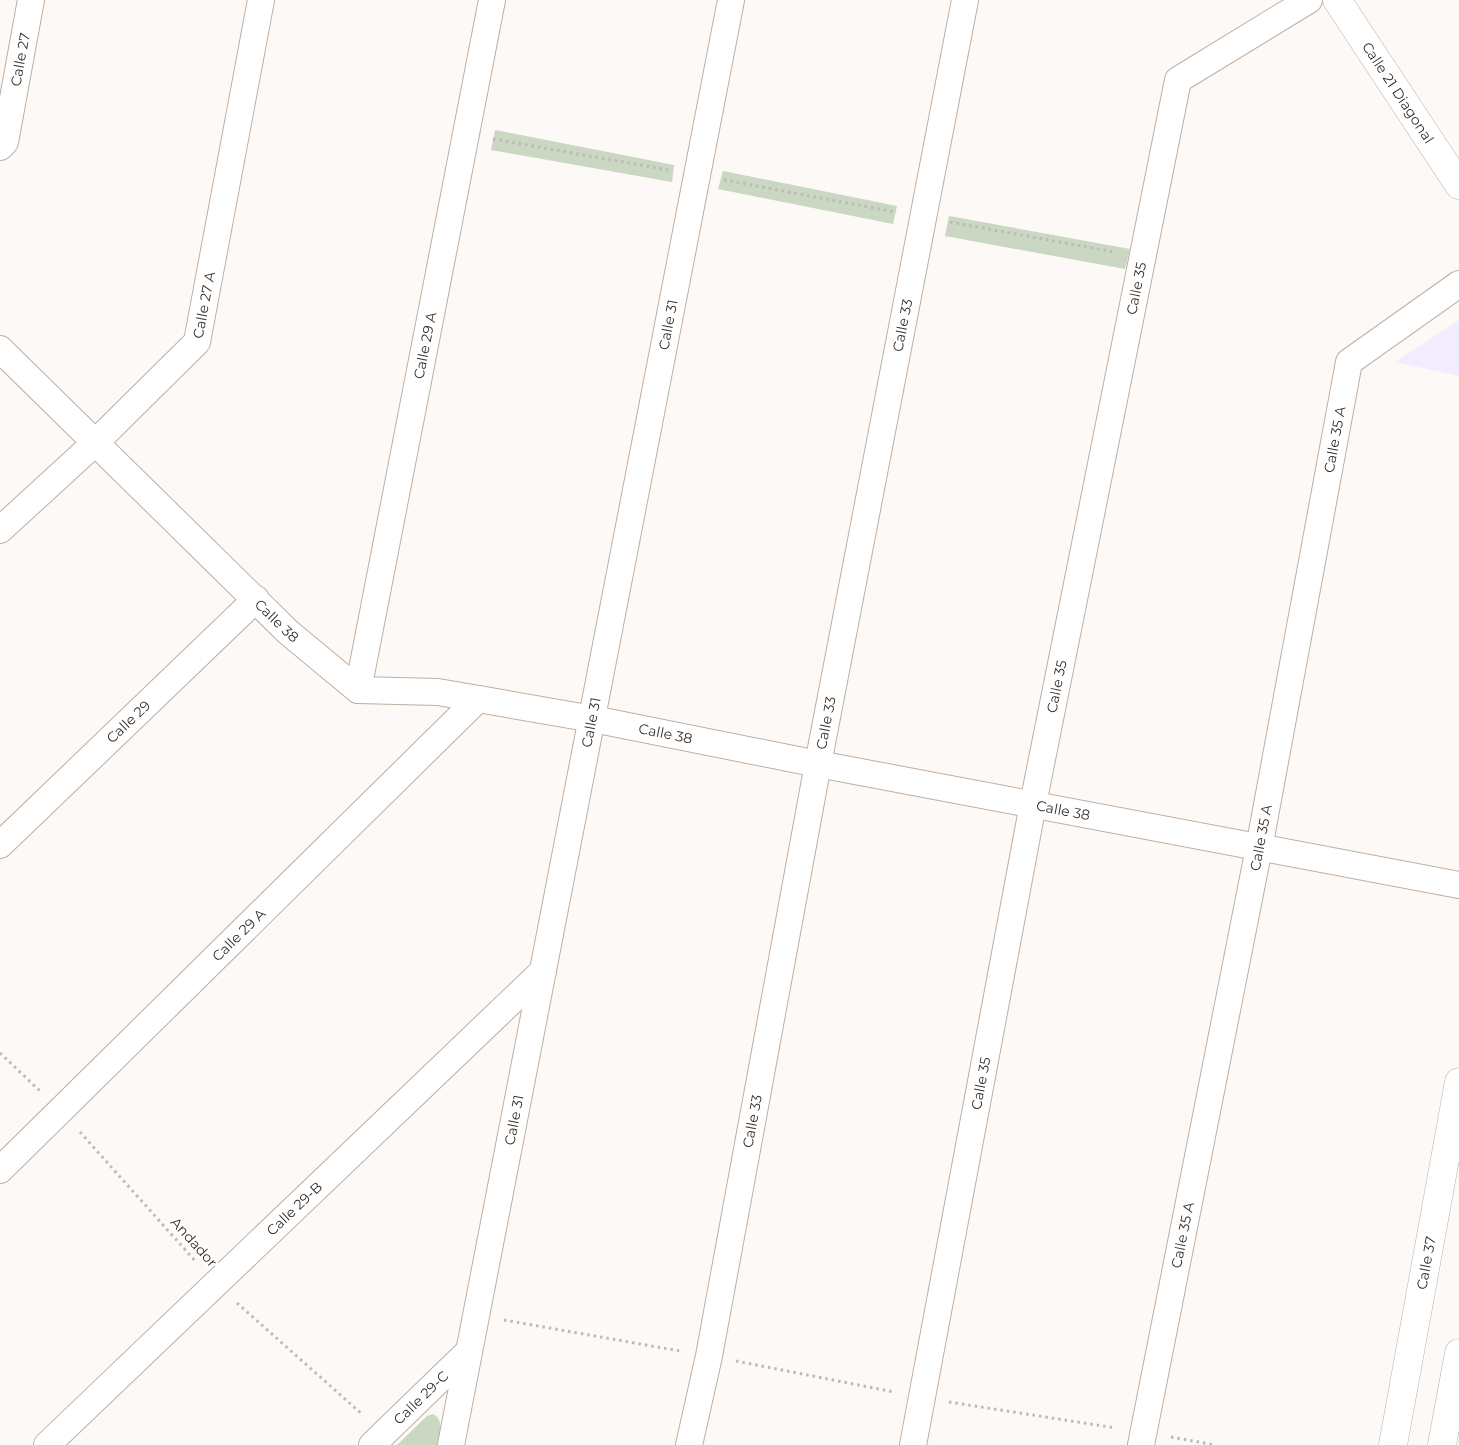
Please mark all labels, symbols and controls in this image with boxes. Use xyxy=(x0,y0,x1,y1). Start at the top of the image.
street label: Calle 27 xyxy=(6,31,34,88)
street label: Calle 21 Diagonal xyxy=(1358,38,1438,147)
street label: Calle 35 xyxy=(1122,260,1150,316)
street label: Calle 27 A xyxy=(189,269,219,340)
street label: Calle 33 xyxy=(889,297,916,353)
street label: Calle 31 xyxy=(654,298,682,351)
street label: Calle 29 A xyxy=(410,309,440,381)
street label: Calle 35 A xyxy=(1320,404,1350,474)
street label: Calle 38 xyxy=(251,595,303,646)
street label: Calle 35 xyxy=(1042,658,1071,714)
street label: Calle 33 xyxy=(812,695,840,751)
street label: Calle 29 xyxy=(103,696,154,747)
street label: Calle 31 xyxy=(577,696,605,749)
street label: Calle 38 xyxy=(637,719,694,748)
street label: Calle 38 xyxy=(1035,796,1092,824)
street label: Calle 35 A xyxy=(1246,802,1276,872)
street label: Calle 29 A xyxy=(208,904,270,965)
street label: Calle 35 xyxy=(967,1055,994,1111)
street label: Calle 31 xyxy=(500,1093,528,1147)
street label: Calle 33 xyxy=(739,1093,766,1149)
street label: Calle 29-B xyxy=(263,1178,326,1240)
street label: Calle 35 A xyxy=(1167,1199,1198,1270)
street label: Andador xyxy=(167,1213,221,1271)
street label: Calle 37 xyxy=(1412,1235,1440,1291)
street label: Calle 29-C xyxy=(390,1367,452,1428)

